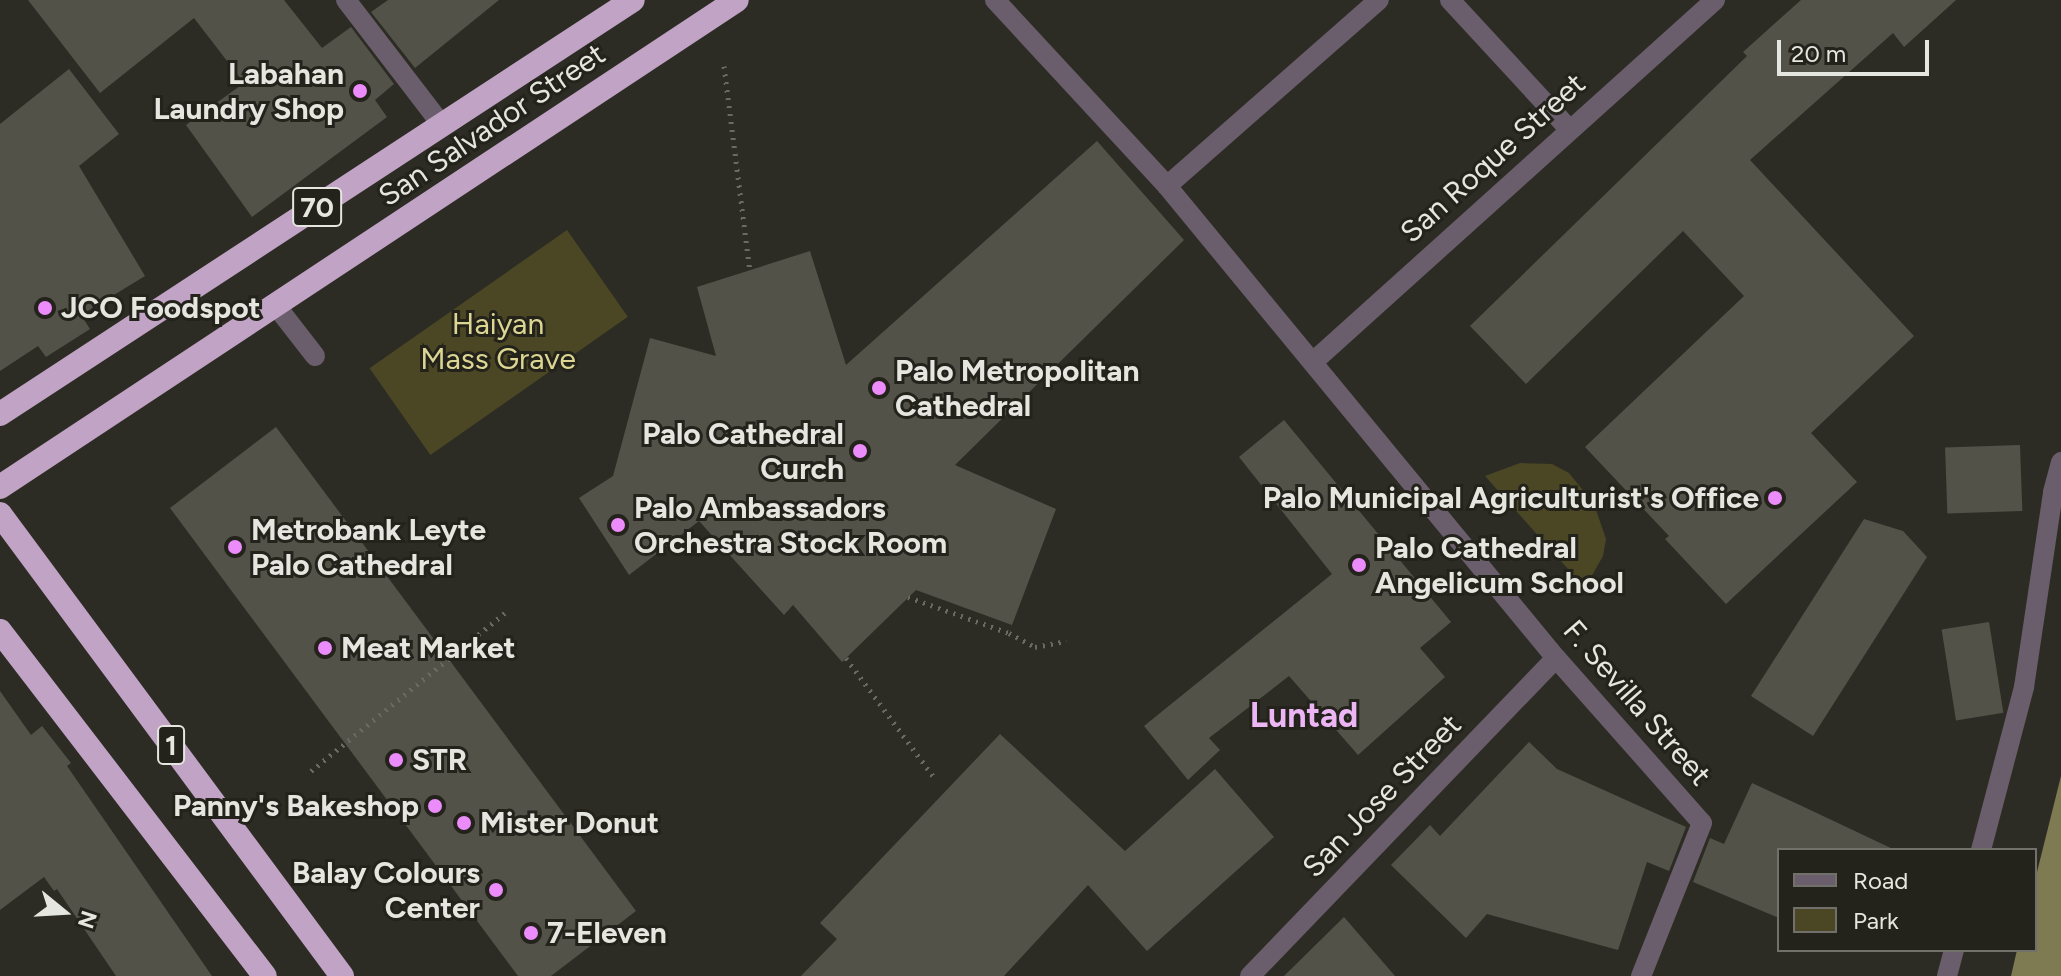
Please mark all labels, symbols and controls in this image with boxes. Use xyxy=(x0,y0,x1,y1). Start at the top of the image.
scale bar xyxy=(1781,24,1933,74)
street label: San Salvador Street xyxy=(372,36,612,214)
text: 20 m xyxy=(1791,39,1846,68)
place label: Labahan Laundry Shop xyxy=(153,56,344,126)
street label: San Roque Street xyxy=(1393,66,1593,250)
marker: Labahan Laundry Shop xyxy=(351,82,369,100)
road number: 70 xyxy=(291,183,343,231)
place label: JCO Foodspot xyxy=(61,290,261,326)
marker: JCO Foodspot xyxy=(36,299,54,317)
park label: Haiyan Mass Grave xyxy=(420,306,576,376)
place label: Palo Metropolitan Cathedral xyxy=(895,353,1139,424)
marker: Palo Metropolitan Cathedral xyxy=(870,379,888,397)
place label: Palo Cathedral Curch xyxy=(642,416,844,486)
marker: Palo Cathedral Curch xyxy=(851,442,869,460)
place label: Palo Municipal Agriculturist's Office xyxy=(1263,480,1759,516)
marker: Palo Municipal Agriculturist's Office xyxy=(1766,489,1784,507)
place label: Palo Ambassadors Orchestra Stock Room xyxy=(634,490,947,560)
place label: Metrobank Leyte Palo Cathedral xyxy=(251,512,486,582)
marker: Palo Ambassadors Orchestra Stock Room xyxy=(609,516,627,534)
place label: Palo Cathedral Angelicum School xyxy=(1375,530,1624,600)
marker: Metrobank Leyte Palo Cathedral xyxy=(226,538,244,556)
marker: Palo Cathedral Angelicum School xyxy=(1350,556,1368,574)
street label: F. Sevilla Street xyxy=(1556,613,1718,793)
place label: Meat Market xyxy=(341,630,516,666)
marker: Meat Market xyxy=(316,639,334,657)
district label: Luntad xyxy=(1250,696,1358,736)
street label: San Jose Street xyxy=(1295,707,1469,885)
road number: 1 xyxy=(157,721,185,769)
place label: STR xyxy=(412,742,467,778)
marker: STR xyxy=(387,751,405,769)
place label: Panny's Bakeshop xyxy=(173,788,419,824)
marker: Panny's Bakeshop xyxy=(426,797,444,815)
place label: Mister Donut xyxy=(480,805,659,841)
marker: Mister Donut xyxy=(455,814,473,832)
legend xyxy=(1777,848,2037,952)
place label: Balay Colours Center xyxy=(292,855,480,926)
text: Road xyxy=(1853,866,1908,895)
north arrow xyxy=(24,872,104,952)
marker: Balay Colours Center xyxy=(487,881,505,899)
text: Park xyxy=(1853,906,1899,935)
text: N xyxy=(72,907,103,932)
place label: 7-Eleven xyxy=(547,915,667,951)
marker: 7-Eleven xyxy=(522,924,540,942)

